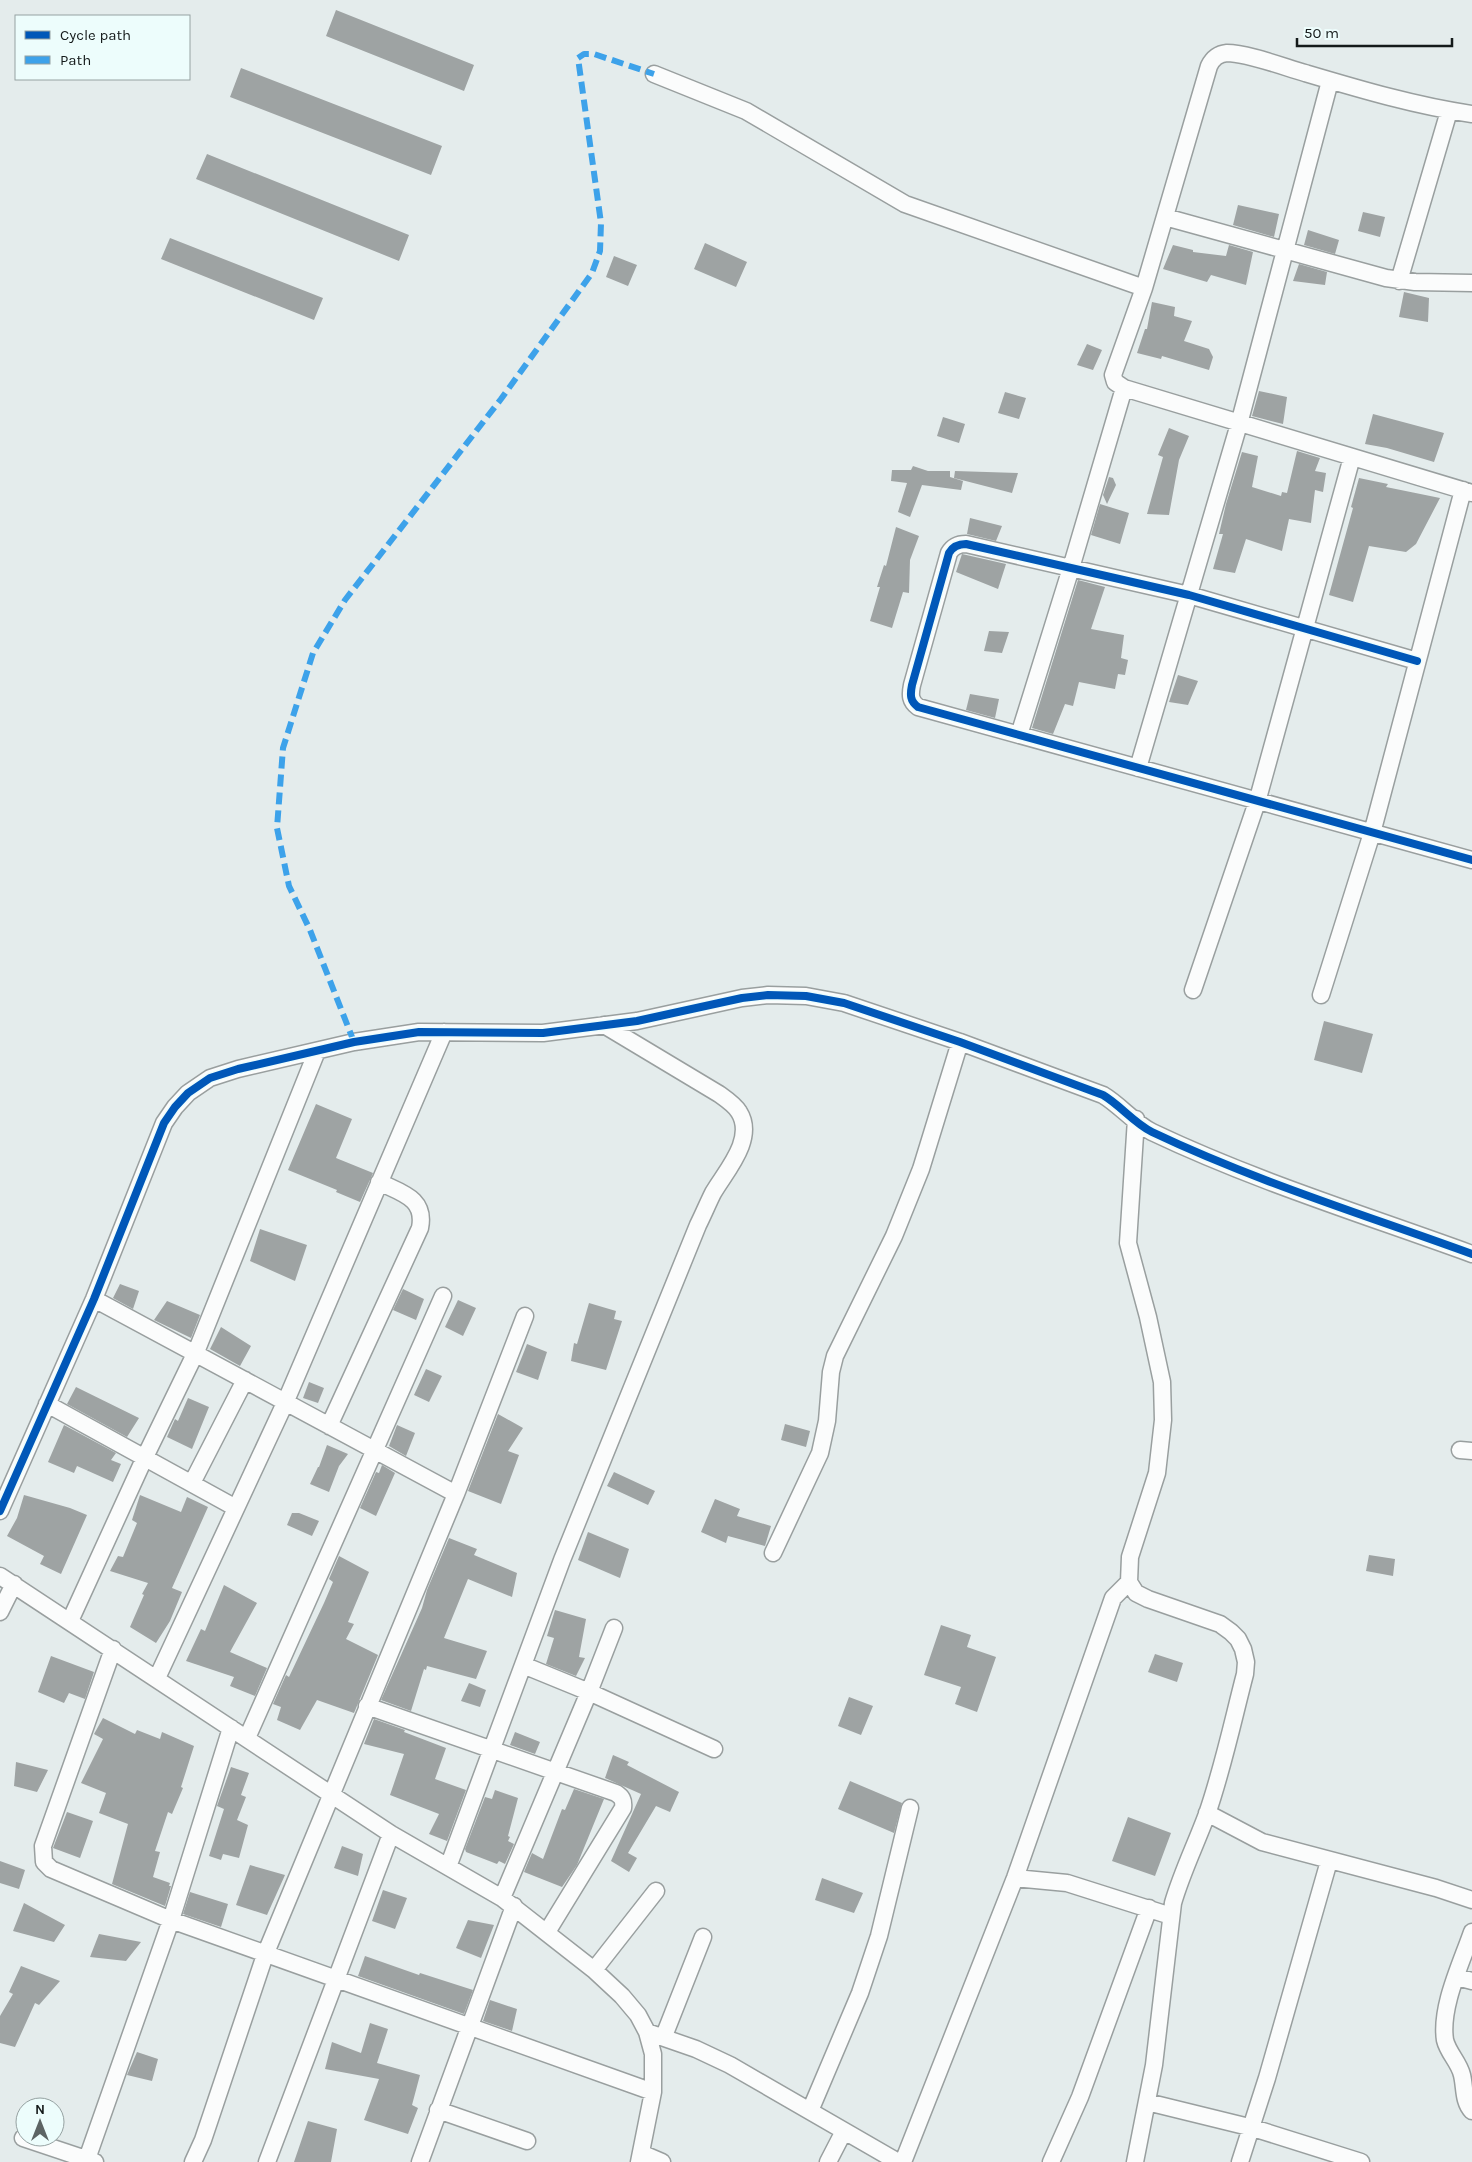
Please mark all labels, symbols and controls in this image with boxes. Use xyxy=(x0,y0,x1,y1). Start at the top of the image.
legend xyxy=(15,15,190,80)
scale bar xyxy=(1297,15,1452,47)
text: 50 m xyxy=(1304,24,1339,42)
text: Cycle path xyxy=(60,26,131,44)
text: Path xyxy=(60,51,91,69)
north arrow xyxy=(15,2097,65,2147)
text: N xyxy=(35,2101,45,2118)

